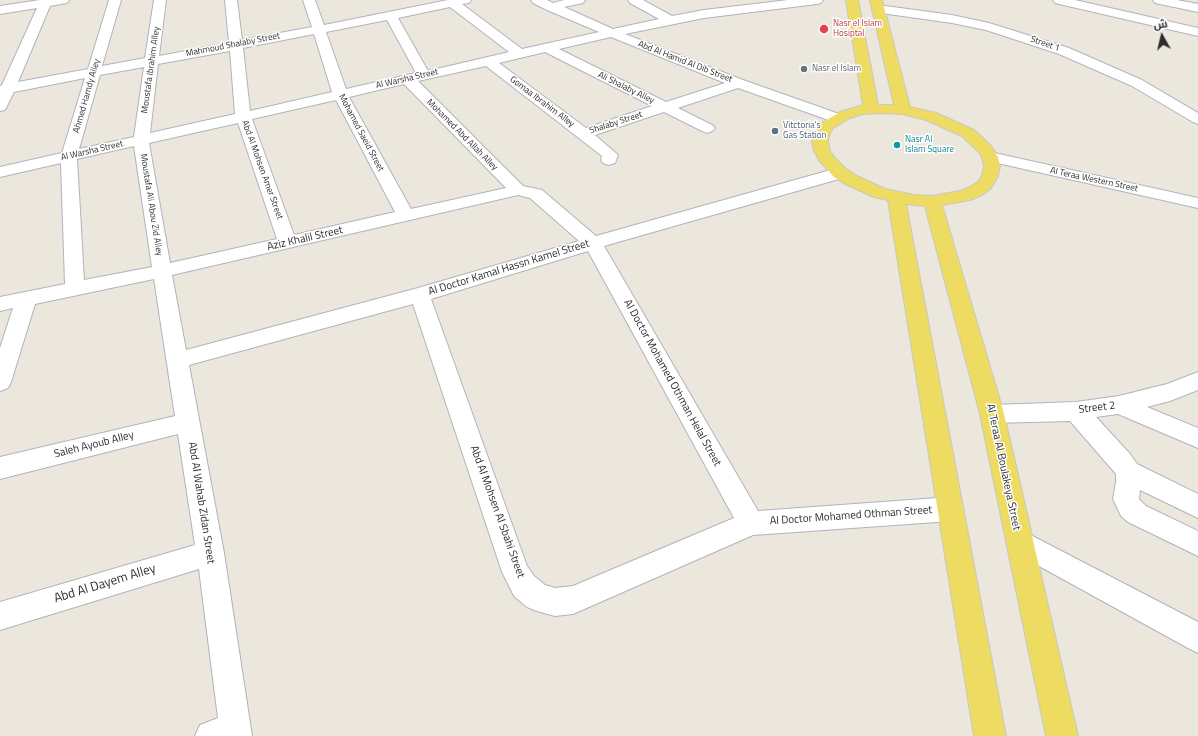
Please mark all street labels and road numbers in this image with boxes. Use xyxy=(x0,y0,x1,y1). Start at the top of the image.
street label: Moustafa Ibrahim Alley xyxy=(140,26,162,114)
street label: Mahmoud Shalaby Street xyxy=(185,31,281,59)
street label: Street 1 xyxy=(1029,34,1061,54)
street label: Abd Al Hamid Al Dib Street xyxy=(636,39,734,85)
street label: Ahmed Hamdy Alley xyxy=(71,58,103,134)
street label: Al Warsha Street xyxy=(375,67,439,91)
street label: Ali Shalaby Alley xyxy=(596,70,656,106)
street label: Gomaa Ibrahim Alley xyxy=(508,74,576,130)
street label: Mohamed Saeid Street xyxy=(336,92,386,174)
street label: Mohamed Abd Allah Alley xyxy=(424,97,500,173)
street label: Shalaby Street xyxy=(588,109,644,137)
street label: Abd Al Mohsen Amer Street xyxy=(239,119,285,221)
street label: Al Warsha Street xyxy=(60,139,124,163)
street label: Moustafa Ali Abou Zid Alley xyxy=(138,153,164,257)
street label: Al Teraa Western Street xyxy=(1049,165,1139,195)
street label: Aziz Khalil Street xyxy=(266,224,344,254)
street label: Al Doctor Kamal Hassn Kamel Street xyxy=(427,237,591,299)
street label: Al Doctor Mohamed Othman Helal Street xyxy=(620,297,724,469)
street label: Street 2 xyxy=(1078,399,1116,417)
street label: Al Teraa Al Boulakeya Street xyxy=(983,402,1023,532)
street label: Saleh Ayoub Alley xyxy=(53,429,135,461)
street label: Abd Al Wahab Zidan Street xyxy=(185,441,217,565)
street label: Abd Al Mohsen Al Sbahi Street xyxy=(467,444,527,580)
street label: Al Doctor Mohamed Othman Street xyxy=(769,504,933,528)
street label: Abd Al Dayem Alley xyxy=(52,561,158,607)

